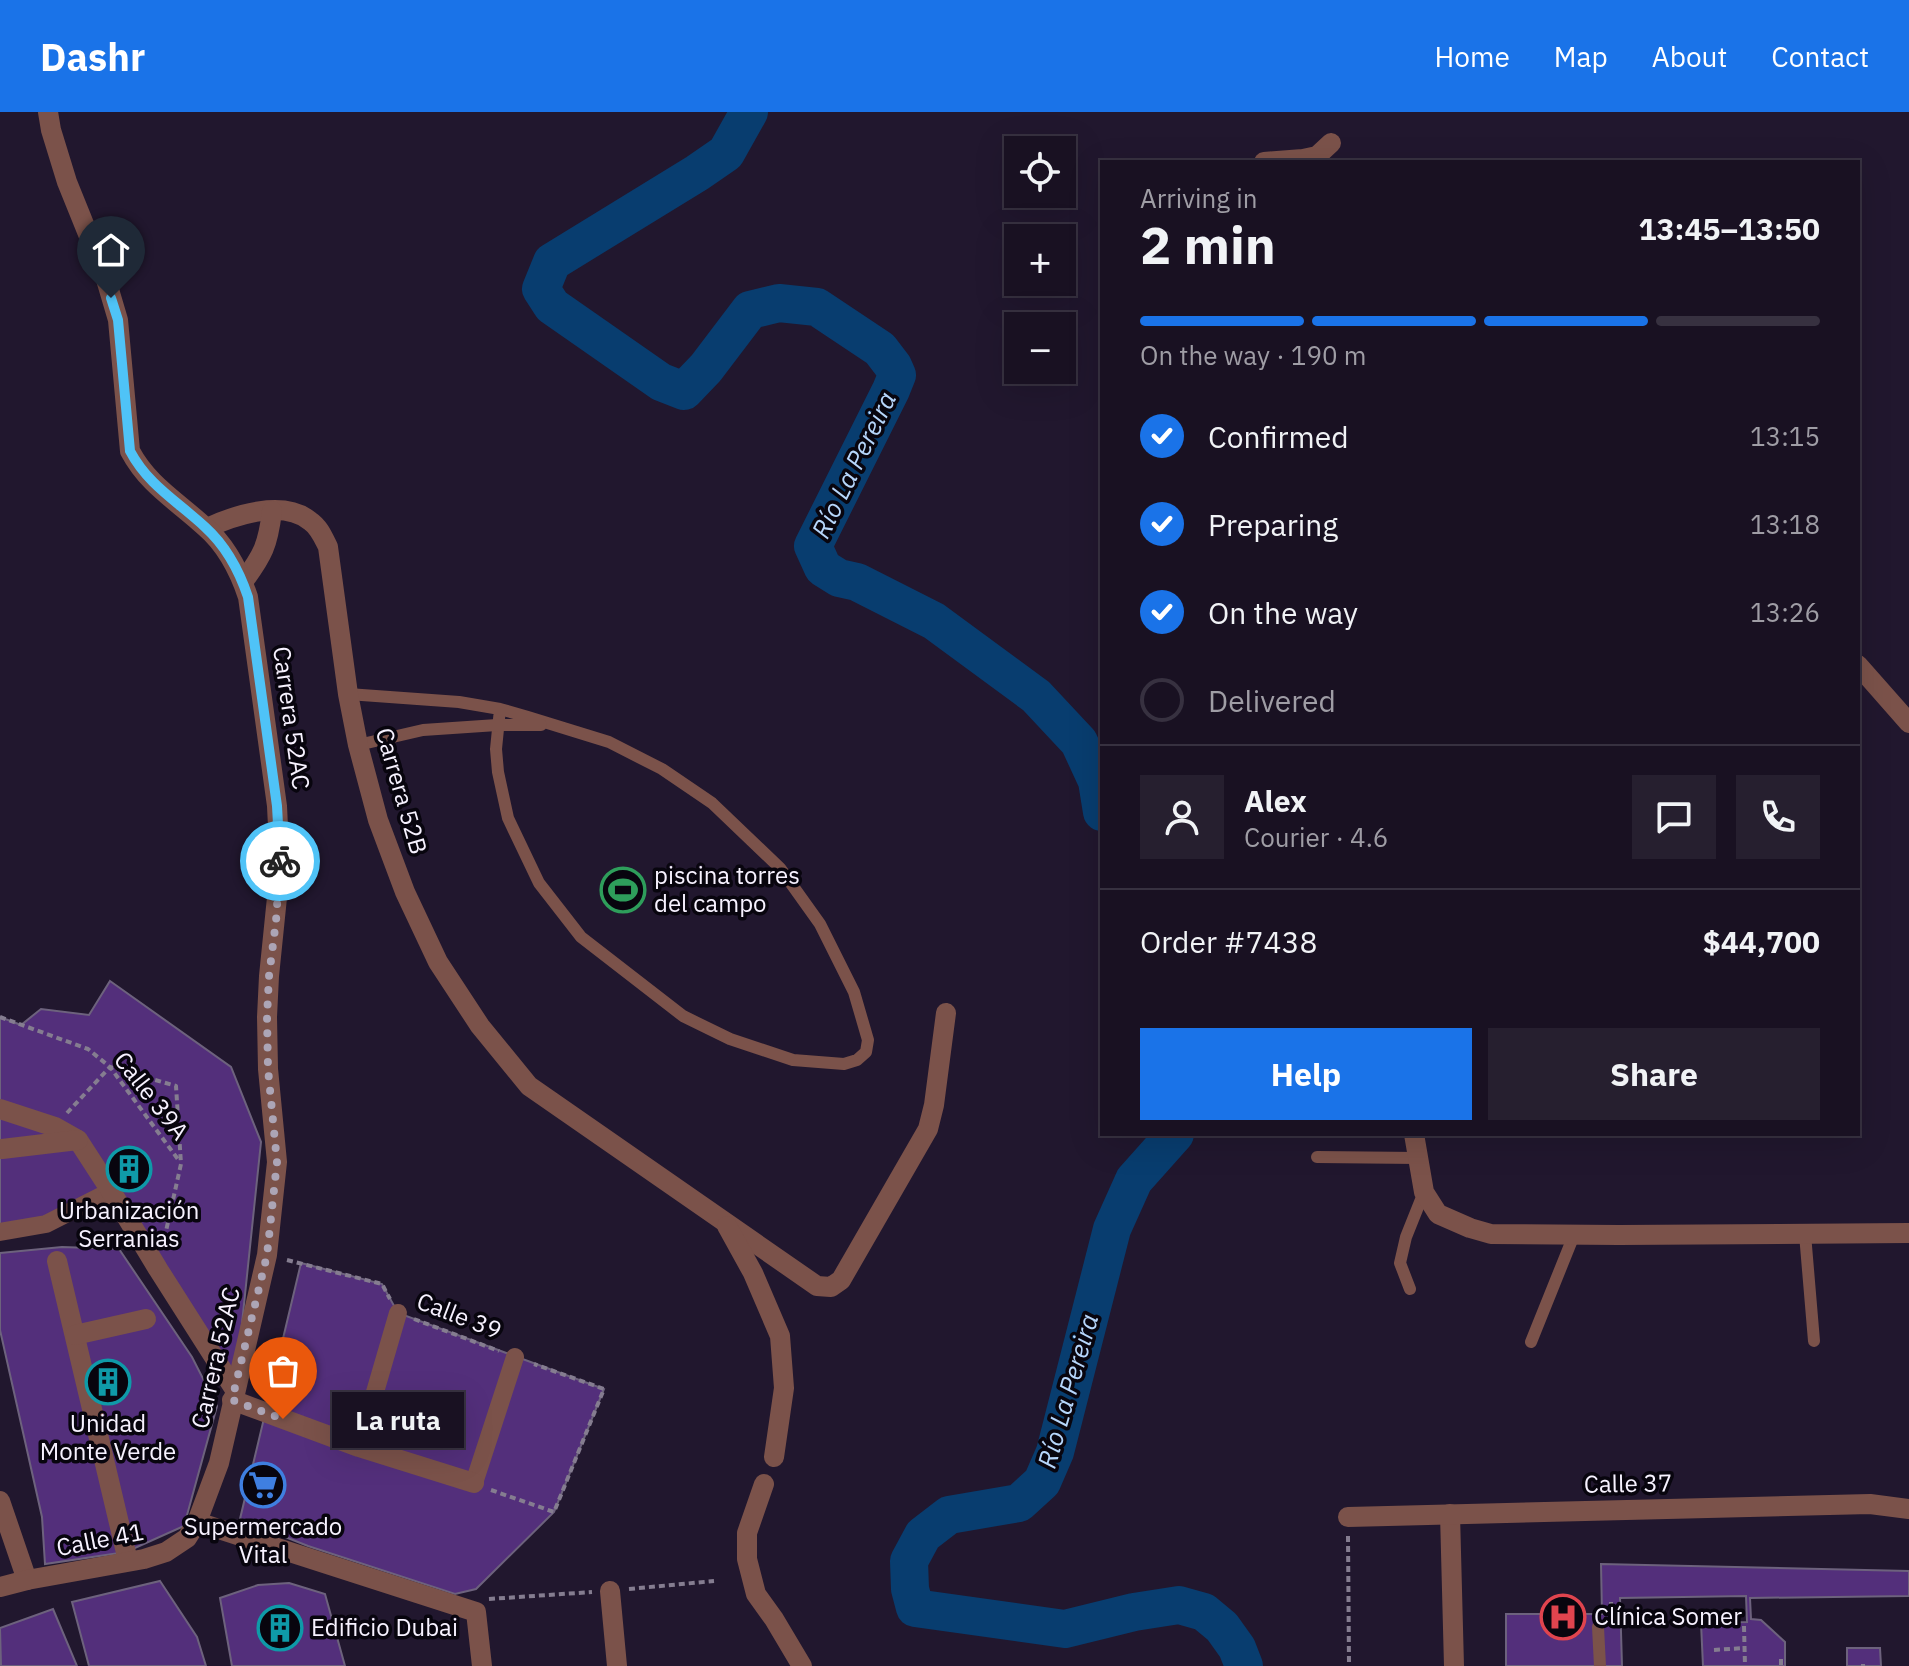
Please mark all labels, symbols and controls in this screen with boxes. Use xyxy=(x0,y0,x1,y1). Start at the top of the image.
text: Dashr xyxy=(40,32,145,81)
text: Home xyxy=(1434,38,1510,75)
text: Map xyxy=(1554,38,1608,75)
text: About xyxy=(1652,38,1727,75)
text: Contact xyxy=(1771,38,1869,75)
map controls xyxy=(1004,136,1076,384)
button: locate xyxy=(1004,136,1076,208)
text: Arriving in xyxy=(1140,181,1257,215)
text: 13:45–13:50 xyxy=(1639,209,1820,248)
text: 2 min xyxy=(1140,211,1276,278)
pin xyxy=(77,216,145,298)
button: + xyxy=(1004,224,1076,296)
icon: home xyxy=(89,228,133,272)
button: − xyxy=(1004,312,1076,384)
text: On the way · 190 m xyxy=(1140,338,1366,372)
water label: Río La Pereira xyxy=(803,386,903,544)
icon: check xyxy=(1140,414,1184,458)
text: Confirmed xyxy=(1208,417,1349,456)
text: 13:15 xyxy=(1750,419,1820,453)
icon: check xyxy=(1140,502,1184,546)
text: Preparing xyxy=(1208,505,1338,544)
text: 13:18 xyxy=(1750,507,1820,541)
icon: check xyxy=(1140,590,1184,634)
text: On the way xyxy=(1208,593,1358,632)
text: 13:26 xyxy=(1750,595,1820,629)
street label: Carrera 52AC xyxy=(266,644,318,792)
text: Delivered xyxy=(1208,681,1336,720)
street label: Carrera 52B xyxy=(369,724,435,858)
button: person xyxy=(1140,775,1224,859)
button: chat xyxy=(1632,775,1716,859)
button: phone xyxy=(1736,775,1820,859)
text: Alex xyxy=(1244,781,1307,820)
text: Courier · 4.6 xyxy=(1244,820,1388,854)
courier xyxy=(240,821,320,901)
icon: bike xyxy=(258,839,302,883)
place label: piscina torres del campo xyxy=(654,859,800,919)
sports icon: piscina torres del campo xyxy=(599,866,647,914)
text: Order #7438 xyxy=(1140,922,1317,961)
text: $44,700 xyxy=(1703,922,1820,961)
button: Help xyxy=(1140,1028,1472,1120)
button: Share xyxy=(1488,1028,1820,1120)
street label: Calle 39A xyxy=(107,1045,196,1146)
building icon: Urbanización Serranias xyxy=(105,1145,153,1193)
place label: Urbanización Serranias xyxy=(59,1194,199,1254)
street label: Carrera 52AC xyxy=(183,1284,247,1432)
street label: Calle 39 xyxy=(412,1284,506,1346)
water label: Río La Pereira xyxy=(1029,1310,1105,1472)
pin xyxy=(249,1337,317,1419)
icon: bag xyxy=(261,1349,305,1393)
building icon: Unidad Monte Verde xyxy=(84,1358,132,1406)
callout: La ruta xyxy=(331,1391,463,1447)
text: La ruta xyxy=(355,1403,441,1437)
place label: Unidad Monte Verde xyxy=(40,1407,176,1467)
supermarket icon: Supermercado Vital xyxy=(239,1461,287,1509)
street label: Calle 37 xyxy=(1584,1466,1672,1500)
place label: Supermercado Vital xyxy=(184,1510,342,1570)
street label: Calle 41 xyxy=(53,1515,146,1563)
hospital icon: Clínica Somer xyxy=(1539,1593,1587,1641)
place label: Clínica Somer xyxy=(1594,1600,1742,1632)
building icon: Edificio Dubai xyxy=(256,1604,304,1652)
place label: Edificio Dubai xyxy=(311,1611,458,1643)

